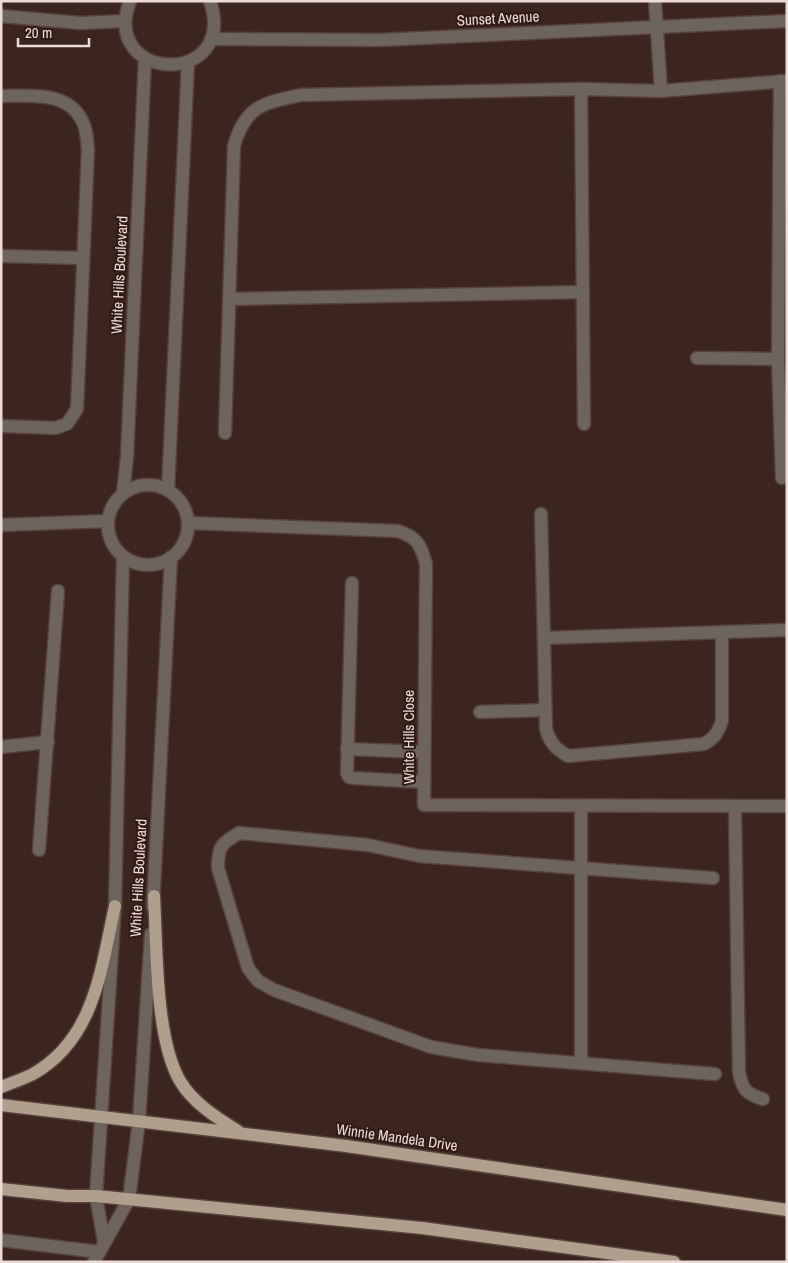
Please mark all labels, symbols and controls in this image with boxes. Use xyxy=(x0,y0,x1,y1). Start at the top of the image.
street label: Sunset Avenue xyxy=(456,5,540,31)
scale bar xyxy=(18,15,89,47)
text: 20 m xyxy=(25,22,52,43)
street label: White Hills Boulevard xyxy=(105,215,133,335)
street label: White Hills Close xyxy=(398,690,419,784)
street label: White Hills Boulevard xyxy=(124,818,152,938)
street label: Winnie Mandela Drive xyxy=(335,1118,459,1156)

